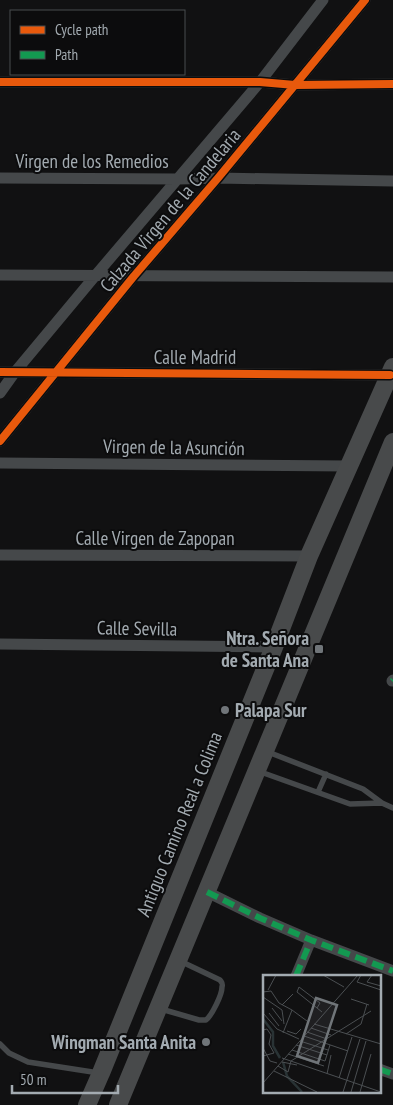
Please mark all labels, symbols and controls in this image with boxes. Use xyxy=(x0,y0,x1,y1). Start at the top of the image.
legend xyxy=(10,10,185,75)
text: Cycle path xyxy=(55,20,108,39)
text: Path xyxy=(55,45,78,64)
street label: Calzada Virgen de la Candelaria xyxy=(94,123,246,297)
street label: Virgen de los Remedios xyxy=(14,149,169,173)
street label: Calle Madrid xyxy=(154,345,236,369)
street label: Virgen de la Asunción xyxy=(102,434,245,460)
street label: Calle Virgen de Zapopan xyxy=(76,526,235,550)
street label: Calle Sevilla xyxy=(97,615,177,641)
place label: Ntra. Señora de Santa Ana xyxy=(221,626,309,672)
marker: Ntra. Señora de Santa Ana xyxy=(313,643,325,655)
place label: Palapa Sur xyxy=(235,698,307,722)
marker: Palapa Sur xyxy=(219,704,231,716)
street label: Antiguo Camino Real a Colima xyxy=(131,728,227,920)
inset map xyxy=(263,975,380,1092)
place label: Wingman Santa Anita xyxy=(50,1030,196,1054)
marker: Wingman Santa Anita xyxy=(200,1036,212,1048)
scale bar xyxy=(12,1062,119,1094)
text: 50 m xyxy=(20,1070,46,1089)

